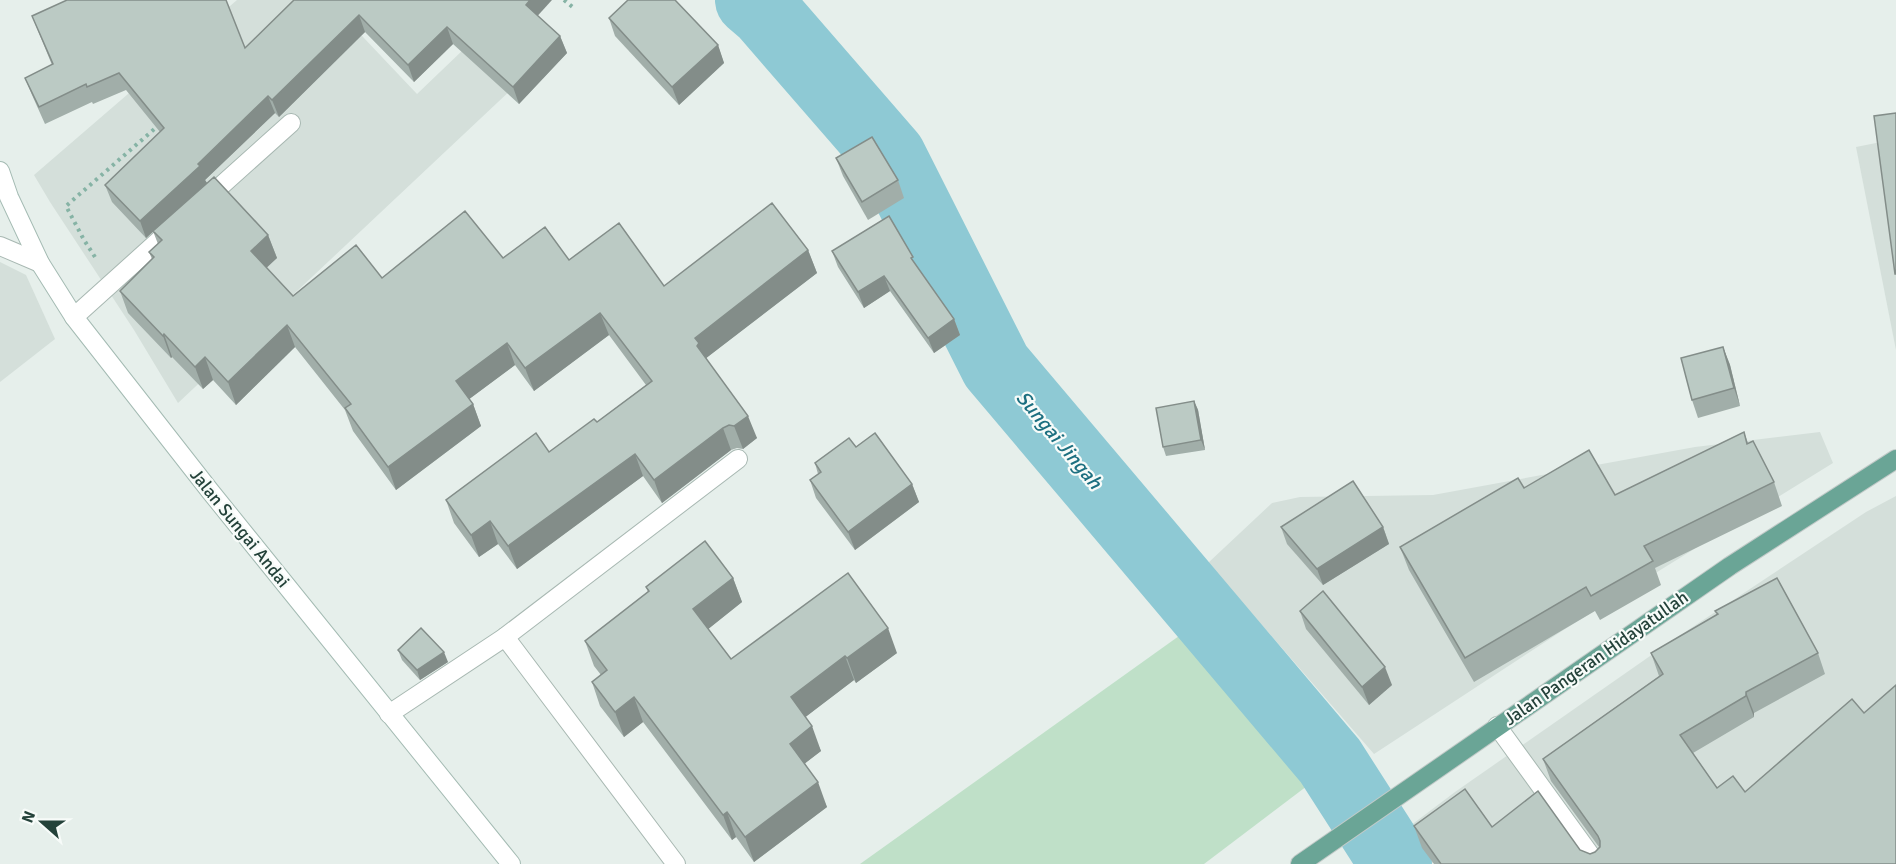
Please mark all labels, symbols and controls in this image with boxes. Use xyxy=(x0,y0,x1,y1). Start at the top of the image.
water label: Sungai Jingah xyxy=(1011,386,1108,495)
street label: Jalan Sungai Andai xyxy=(185,464,295,592)
street label: Jalan Pangeran Hidayatullah xyxy=(1500,586,1692,730)
north arrow xyxy=(12,792,72,852)
text: N xyxy=(18,808,40,826)

